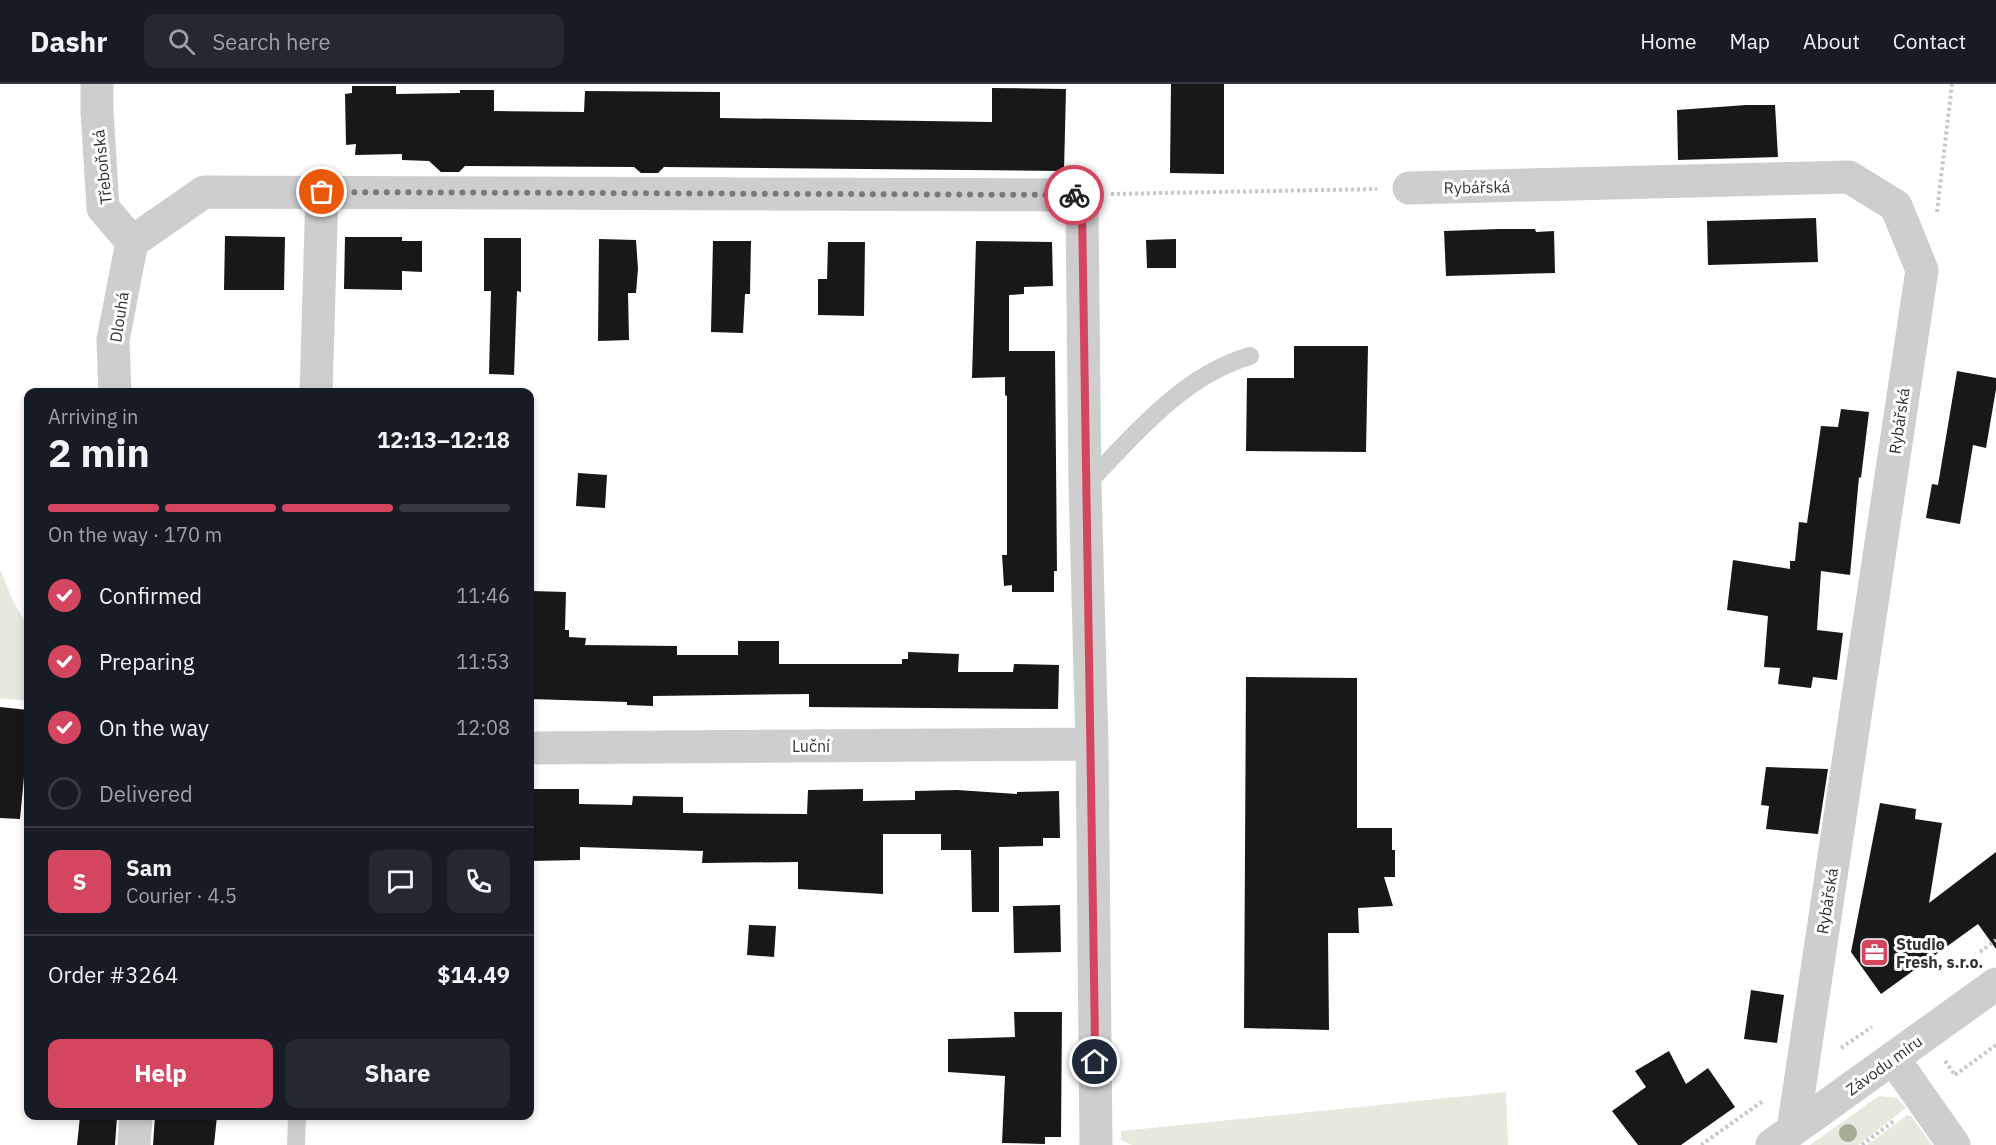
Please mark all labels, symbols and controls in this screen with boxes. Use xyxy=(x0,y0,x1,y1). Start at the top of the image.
search box xyxy=(144,14,564,68)
text: Dashr xyxy=(30,23,108,60)
icon: search xyxy=(165,25,198,58)
text: Search here xyxy=(213,27,331,56)
text: Home xyxy=(1640,27,1697,55)
text: Map xyxy=(1730,27,1770,55)
text: About xyxy=(1803,27,1860,55)
text: Contact xyxy=(1893,27,1966,55)
street label: Třeboňská xyxy=(88,128,116,205)
courier xyxy=(1044,165,1104,225)
pin xyxy=(296,166,347,217)
icon: bag xyxy=(305,175,338,208)
street label: Rybářská xyxy=(1444,176,1511,198)
icon: bike xyxy=(1058,179,1091,212)
street label: Dlouhá xyxy=(105,290,133,344)
street label: Rybářská xyxy=(1884,386,1914,455)
text: Arriving in xyxy=(48,403,138,430)
text: 12:13–12:18 xyxy=(377,425,510,454)
text: 2 min xyxy=(48,427,150,478)
text: On the way · 170 m xyxy=(48,521,222,548)
icon: check xyxy=(48,579,81,612)
text: Confirmed xyxy=(99,581,202,610)
text: 11:46 xyxy=(456,582,510,609)
icon: check xyxy=(48,645,81,678)
text: Preparing xyxy=(99,647,194,676)
text: 11:53 xyxy=(456,648,510,675)
icon: check xyxy=(48,711,81,744)
text: On the way xyxy=(99,713,209,742)
text: 12:08 xyxy=(456,714,510,741)
street label: Luční xyxy=(792,736,830,756)
text: Delivered xyxy=(99,779,193,808)
button: chat xyxy=(369,850,432,913)
button: phone xyxy=(447,850,510,913)
text: Sam xyxy=(126,853,172,882)
street label: Rybářská xyxy=(1812,866,1842,935)
text: S xyxy=(73,867,86,896)
text: Courier · 4.5 xyxy=(126,882,237,909)
place label: Studio Fresh, s.r.o. xyxy=(1896,934,1983,972)
office icon: Studio Fresh, s.r.o. xyxy=(1859,937,1891,969)
text: Order #3264 xyxy=(48,960,178,989)
text: $14.49 xyxy=(437,960,510,989)
street label: Závodu míru xyxy=(1842,1031,1926,1099)
pin xyxy=(1069,1036,1120,1087)
button: Help xyxy=(48,1039,273,1108)
button: Share xyxy=(285,1039,510,1108)
icon: home xyxy=(1078,1045,1111,1078)

